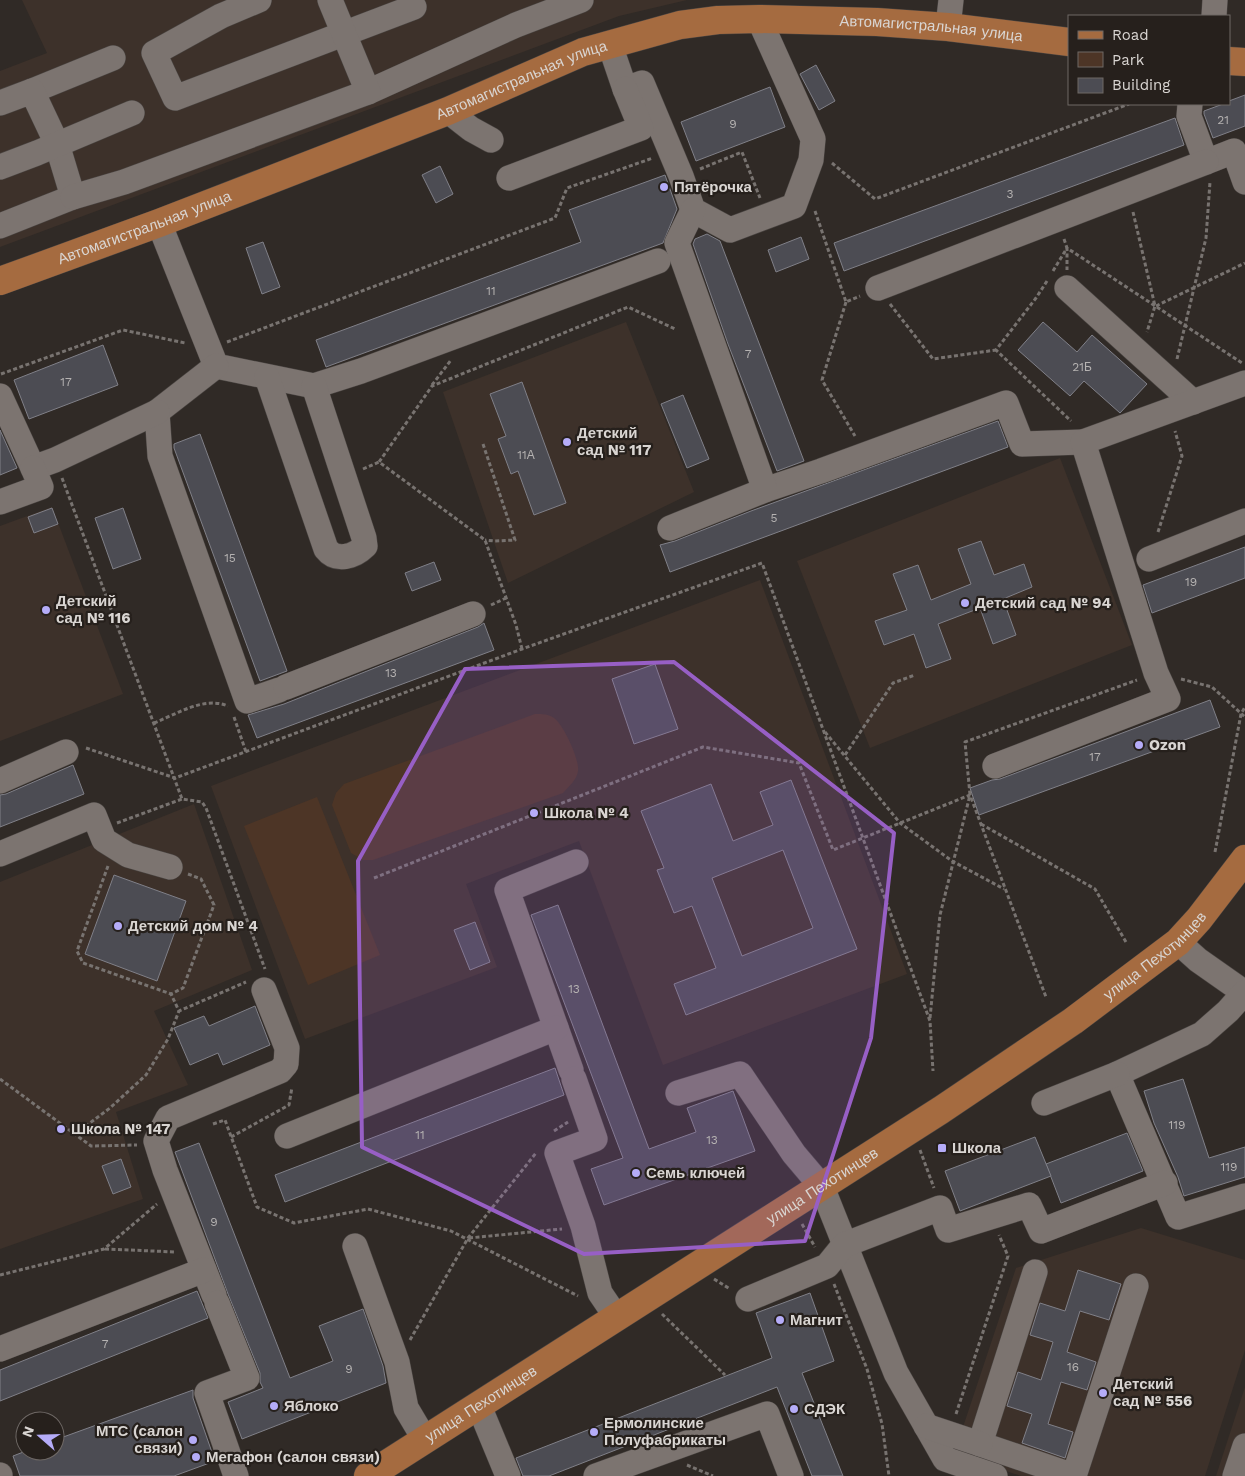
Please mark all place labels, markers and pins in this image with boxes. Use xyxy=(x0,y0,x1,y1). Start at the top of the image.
place label: Пятёрочка xyxy=(674,178,752,196)
marker: Пятёрочка xyxy=(658,181,670,193)
place label: Детский сад № 117 xyxy=(577,424,651,459)
marker: Детский сад № 117 xyxy=(561,436,573,448)
place label: Детский сад № 116 xyxy=(56,592,130,627)
place label: Детский сад № 94 xyxy=(975,594,1111,612)
marker: Детский сад № 94 xyxy=(959,597,971,609)
marker: Детский сад № 116 xyxy=(40,604,52,616)
place label: Ozon xyxy=(1149,736,1186,754)
marker: Ozon xyxy=(1133,739,1145,751)
place label: Школа № 4 xyxy=(544,804,629,822)
marker: Школа № 4 xyxy=(528,807,540,819)
place label: Детский дом № 4 xyxy=(128,917,258,935)
marker: Детский дом № 4 xyxy=(112,920,124,932)
place label: Школа № 147 xyxy=(71,1120,171,1138)
marker: Школа № 147 xyxy=(55,1123,67,1135)
place label: Школа xyxy=(952,1139,1002,1157)
marker: Школа xyxy=(936,1142,948,1154)
place label: Семь ключей xyxy=(646,1164,745,1182)
marker: Семь ключей xyxy=(630,1167,642,1179)
place label: Магнит xyxy=(790,1311,843,1329)
marker: Магнит xyxy=(774,1314,786,1326)
place label: Детский сад № 556 xyxy=(1113,1375,1192,1410)
marker: Детский сад № 556 xyxy=(1097,1387,1109,1399)
place label: Яблоко xyxy=(284,1397,339,1415)
marker: Яблоко xyxy=(268,1400,280,1412)
place label: СДЭК xyxy=(804,1400,846,1418)
marker: СДЭК xyxy=(788,1403,800,1415)
place label: Ермолинские Полуфабрикаты xyxy=(604,1414,726,1449)
place label: МТС (салон связи) xyxy=(96,1422,183,1457)
marker: Ермолинские Полуфабрикаты xyxy=(588,1426,600,1438)
marker: МТС (салон связи) xyxy=(187,1434,199,1446)
place label: Мегафон (салон связи) xyxy=(206,1448,380,1466)
marker: Мегафон (салон связи) xyxy=(190,1451,202,1463)

